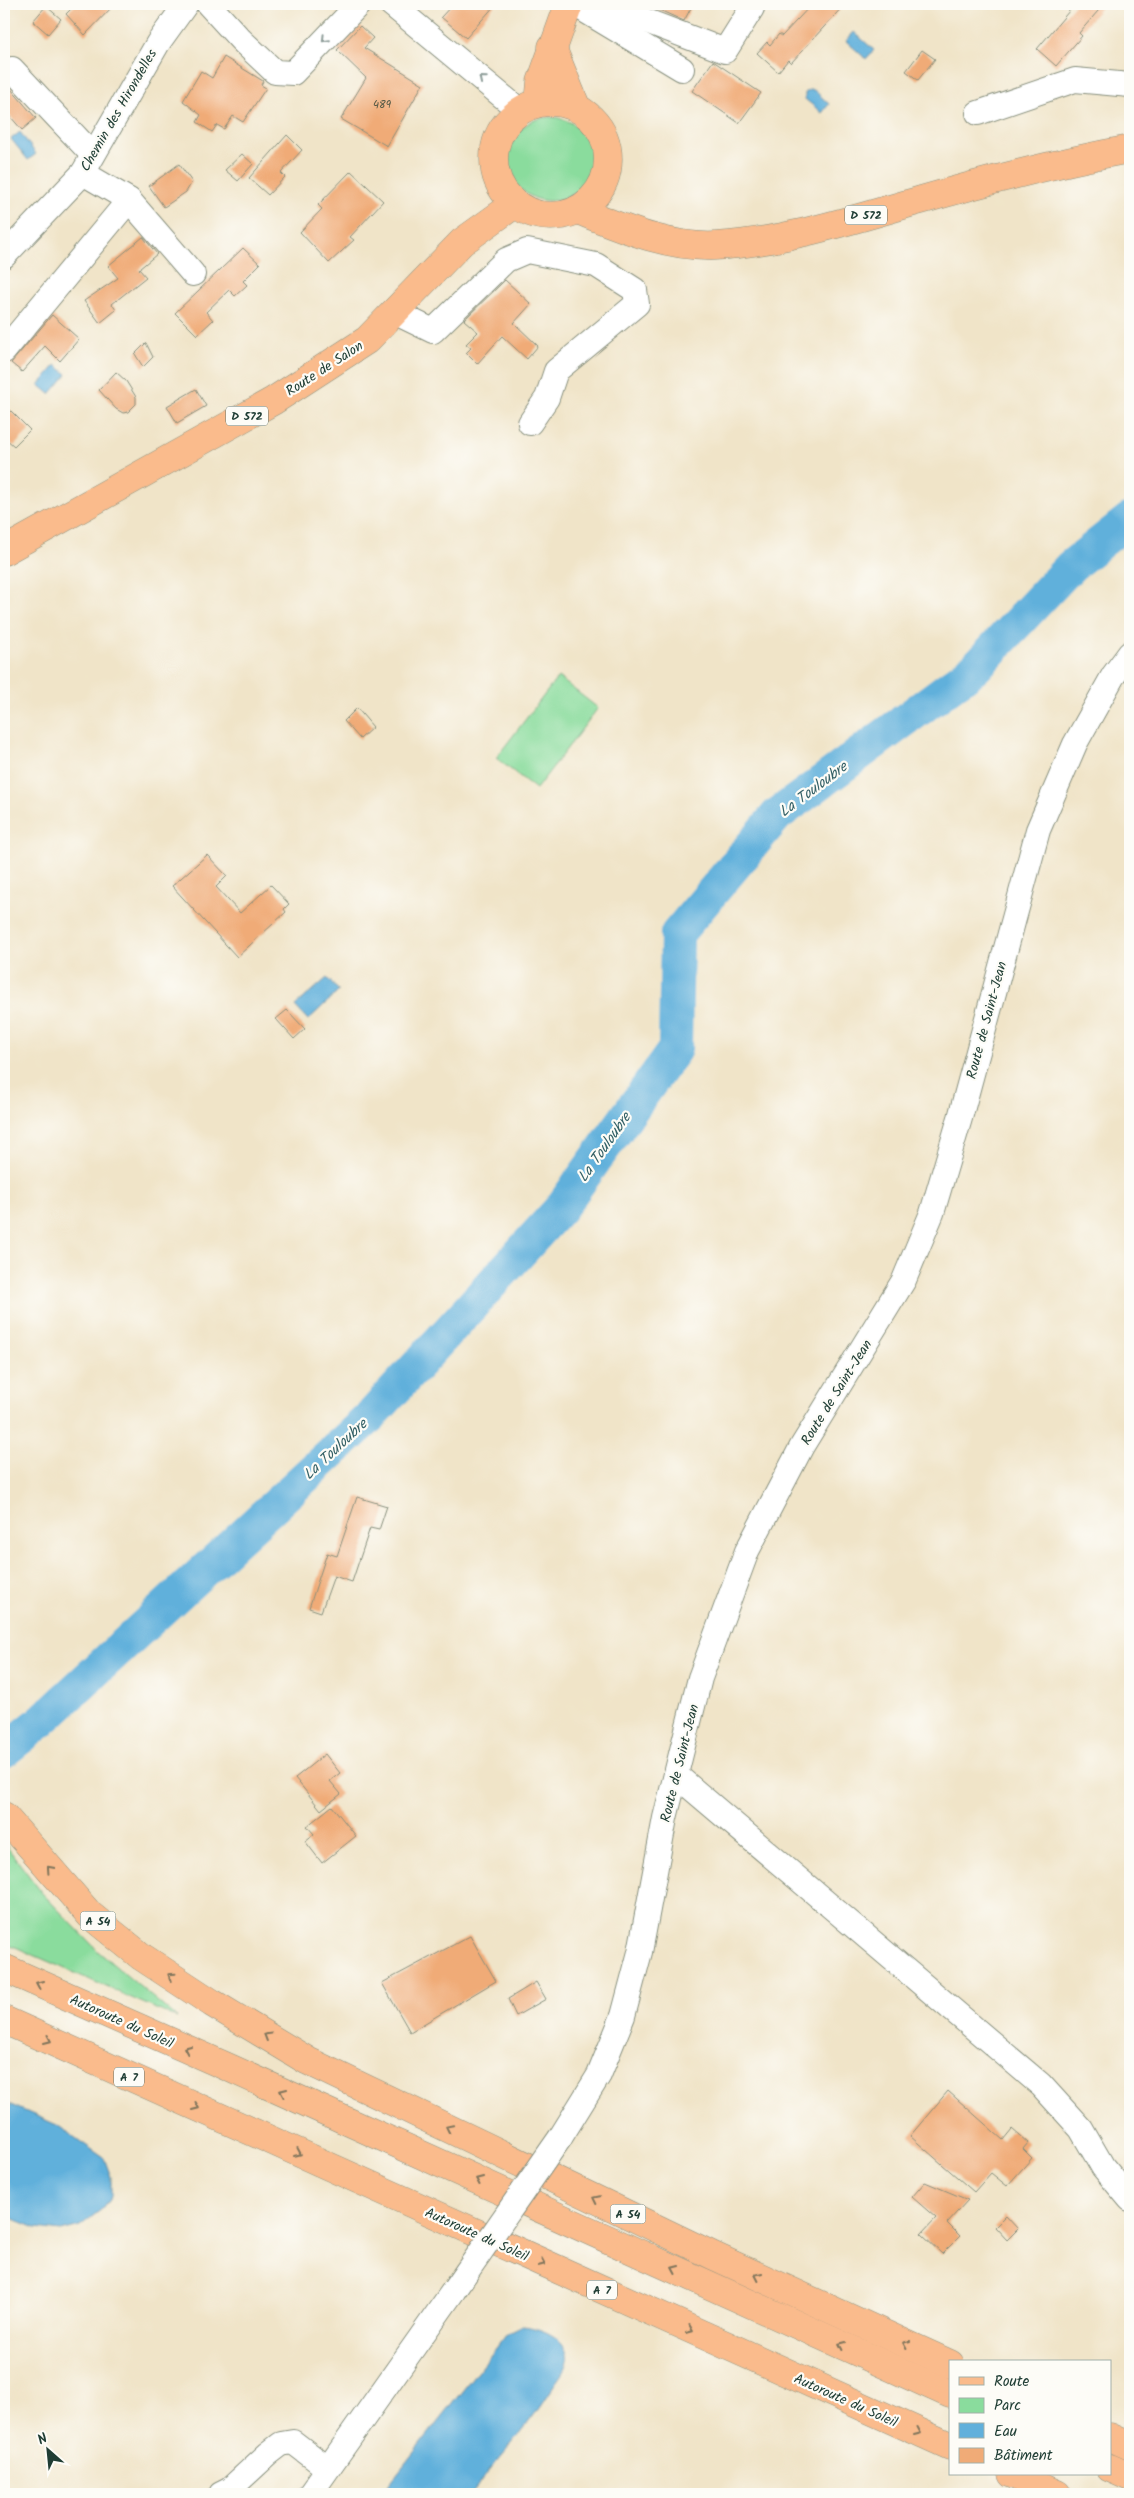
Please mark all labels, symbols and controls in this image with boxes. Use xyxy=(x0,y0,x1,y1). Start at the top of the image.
one-way arrow xyxy=(322,33,331,42)
street label: Chemin des Hirondelles xyxy=(75,45,163,176)
one-way arrow xyxy=(479,76,488,84)
house number: 489 xyxy=(373,96,392,114)
road number: D 572 xyxy=(845,206,887,224)
street label: Route de Salon xyxy=(281,335,368,402)
road number: D 572 xyxy=(226,406,268,426)
water label: La Touloubre xyxy=(774,755,854,824)
street label: Route de Saint-Jean xyxy=(961,959,1013,1082)
water label: La Touloubre xyxy=(572,1107,638,1187)
street label: Route de Saint-Jean xyxy=(795,1335,878,1450)
water label: La Touloubre xyxy=(298,1413,374,1486)
street label: Route de Saint-Jean xyxy=(655,1702,705,1825)
one-way arrow xyxy=(46,1866,55,1875)
road number: A 54 xyxy=(80,1912,116,1930)
one-way arrow xyxy=(168,1973,177,1982)
one-way arrow xyxy=(35,1979,44,1990)
street label: Autoroute du Soleil xyxy=(66,1989,178,2055)
one-way arrow xyxy=(263,2032,272,2042)
one-way arrow xyxy=(43,2034,52,2044)
one-way arrow xyxy=(183,2045,192,2056)
road number: A 7 xyxy=(114,2068,144,2086)
one-way arrow xyxy=(279,2088,288,2098)
one-way arrow xyxy=(191,2101,200,2112)
one-way arrow xyxy=(445,2124,454,2135)
one-way arrow xyxy=(293,2147,302,2158)
one-way arrow xyxy=(475,2176,484,2187)
one-way arrow xyxy=(592,2195,601,2205)
street label: Autoroute du Soleil xyxy=(421,2202,533,2268)
road number: A 54 xyxy=(610,2204,646,2224)
one-way arrow xyxy=(537,2257,546,2267)
one-way arrow xyxy=(671,2264,680,2275)
one-way arrow xyxy=(754,2271,763,2282)
road number: A 7 xyxy=(587,2280,617,2300)
one-way arrow xyxy=(685,2323,694,2334)
one-way arrow xyxy=(902,2339,911,2350)
one-way arrow xyxy=(838,2341,847,2351)
legend xyxy=(949,2360,1112,2476)
street label: Autoroute du Soleil xyxy=(790,2368,902,2434)
text: Route xyxy=(994,2370,1030,2394)
text: Parc xyxy=(994,2394,1021,2418)
text: Eau xyxy=(994,2420,1017,2444)
north arrow xyxy=(22,2426,72,2476)
one-way arrow xyxy=(913,2426,922,2436)
text: N xyxy=(34,2427,52,2451)
text: Bâtiment xyxy=(994,2444,1053,2468)

